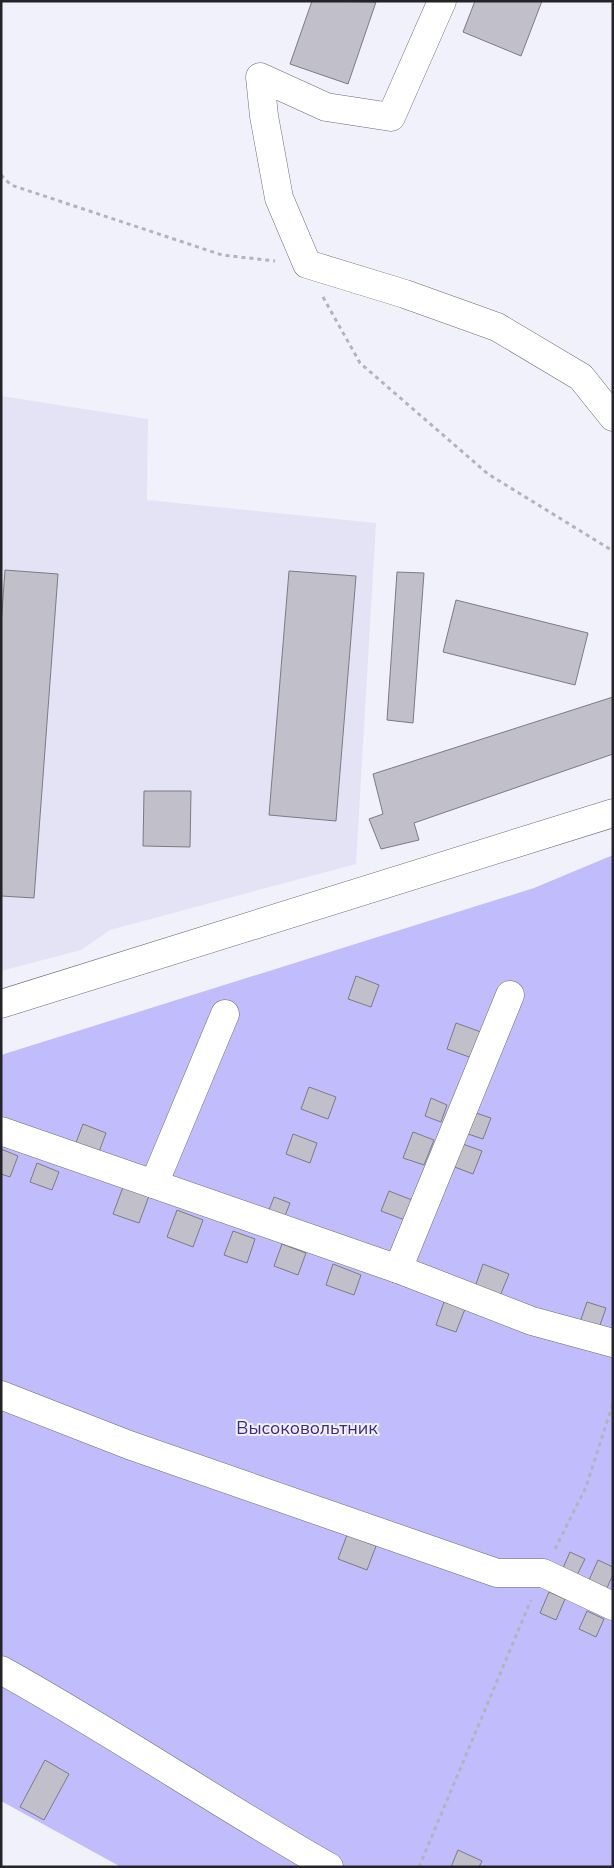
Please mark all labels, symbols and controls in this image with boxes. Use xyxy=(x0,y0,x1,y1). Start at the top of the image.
park label: Высоковольтник xyxy=(236,1416,378,1440)

